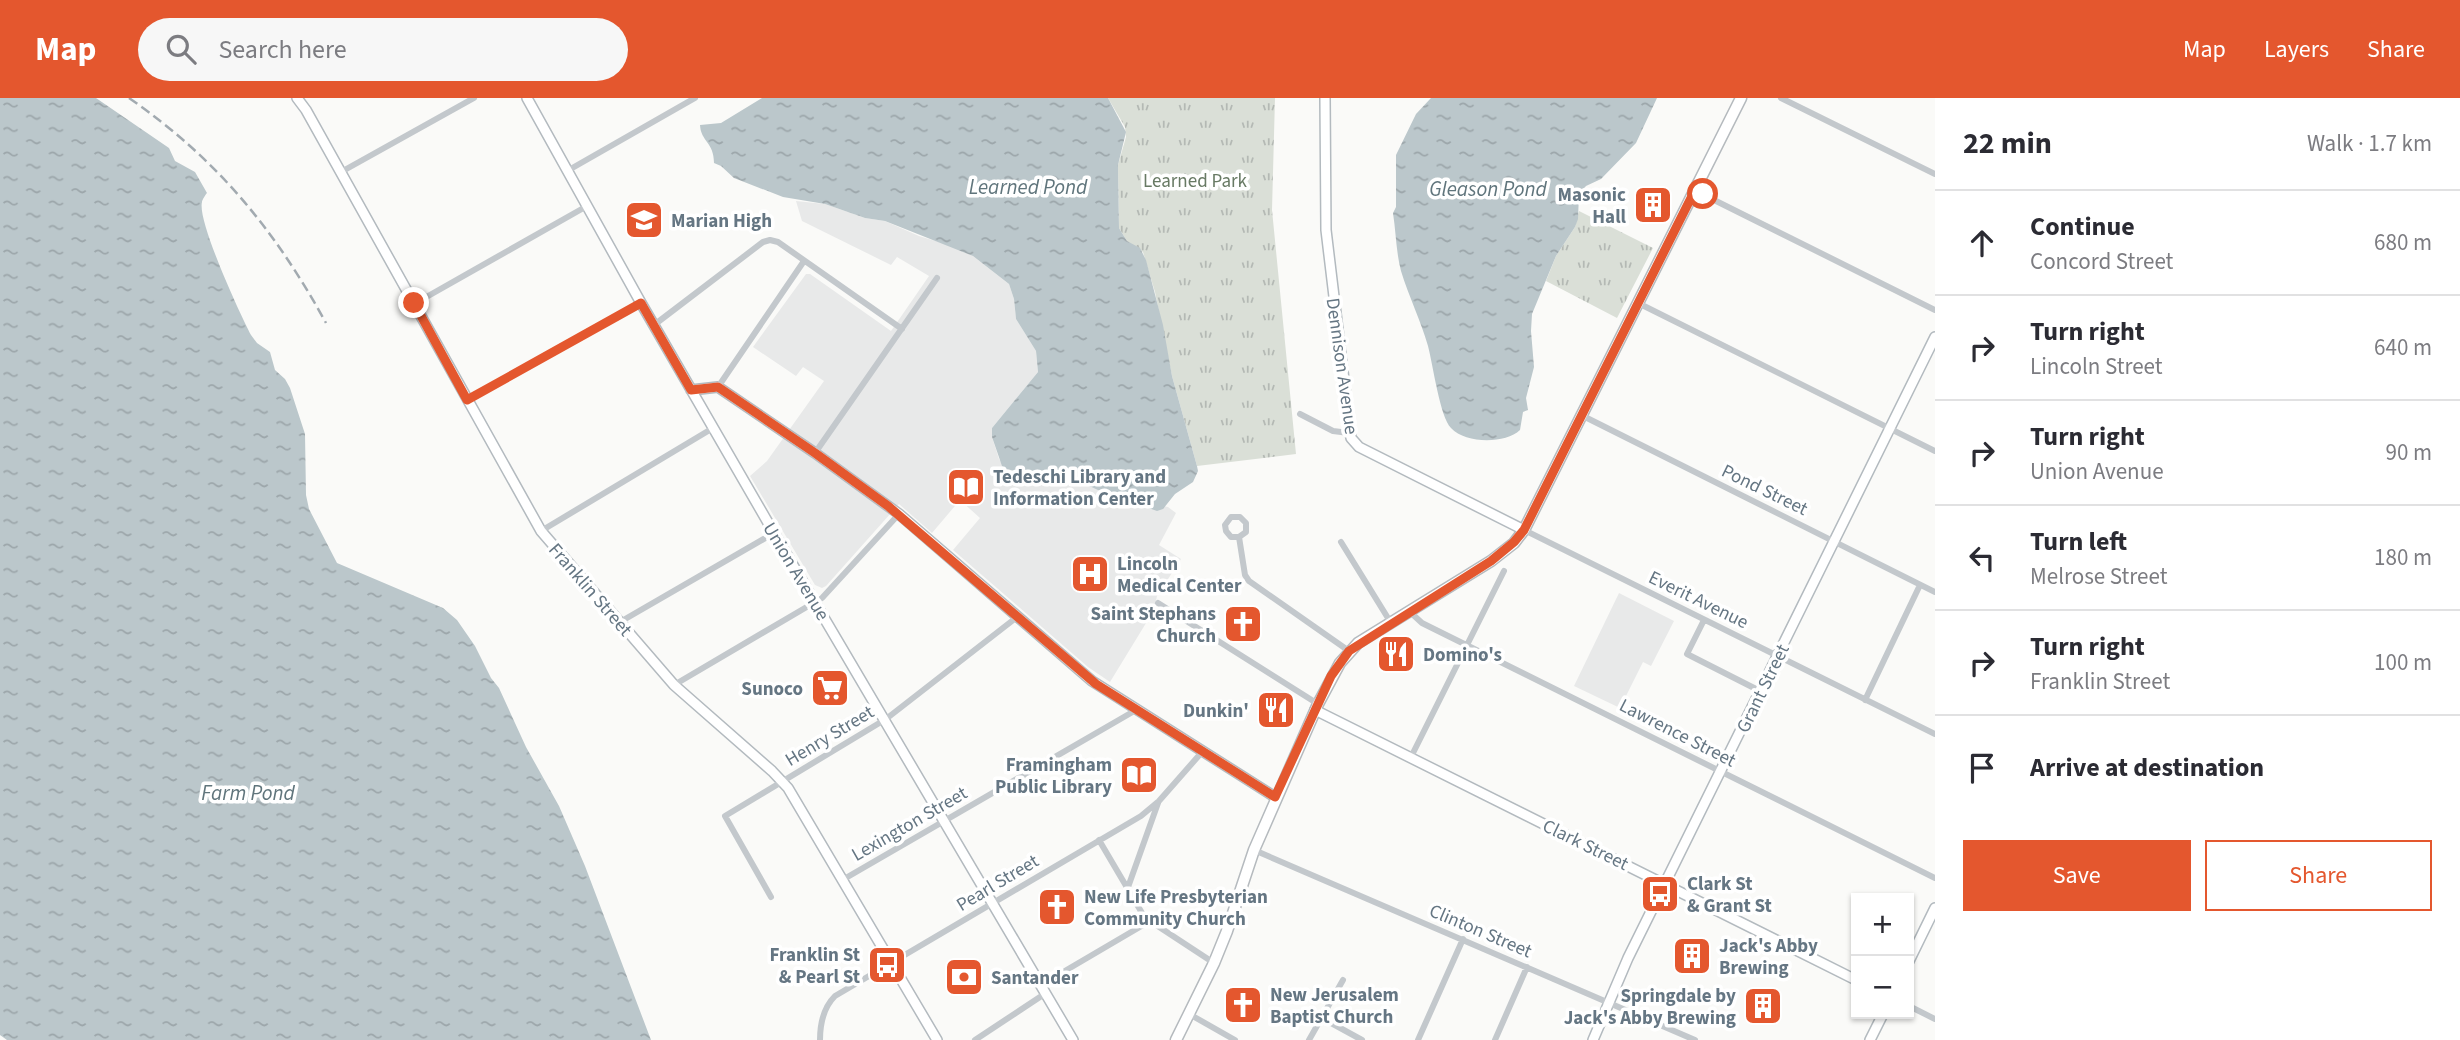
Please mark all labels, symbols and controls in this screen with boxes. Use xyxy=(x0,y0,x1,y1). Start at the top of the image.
search box xyxy=(138,18,628,81)
text: Map xyxy=(35,26,96,73)
icon: search xyxy=(162,30,200,68)
text: Search here xyxy=(218,31,347,68)
text: Map xyxy=(2183,32,2226,67)
text: Layers xyxy=(2264,32,2329,67)
text: Share xyxy=(2367,32,2425,67)
text: 22 min xyxy=(1963,122,2052,165)
text: Walk · 1.7 km xyxy=(2307,127,2432,160)
park label: Learned Park xyxy=(1143,168,1248,195)
water label: Learned Pond xyxy=(969,172,1088,202)
water label: Gleason Pond xyxy=(1429,174,1548,204)
route start xyxy=(1687,178,1718,209)
place label: Masonic Hall xyxy=(1558,182,1627,231)
building icon: Masonic Hall xyxy=(1632,184,1674,226)
school or university icon: Marian High xyxy=(623,199,665,241)
place label: Marian High xyxy=(671,208,772,235)
text: Continue xyxy=(2030,208,2135,245)
icon: ahead xyxy=(1963,224,2001,262)
text: 680 m xyxy=(2374,226,2432,259)
text: Concord Street xyxy=(2030,245,2173,278)
route end xyxy=(398,287,429,318)
street label: Dennison Avenue xyxy=(1319,296,1364,436)
text: Turn right xyxy=(2030,313,2145,350)
icon: right xyxy=(1963,329,2001,367)
text: 640 m xyxy=(2374,331,2432,364)
text: Lincoln Street xyxy=(2030,350,2163,383)
text: Turn right xyxy=(2030,418,2145,455)
icon: right xyxy=(1963,434,2001,472)
text: 90 m xyxy=(2385,436,2432,469)
text: Union Avenue xyxy=(2030,455,2164,488)
street label: Pond Street xyxy=(1717,458,1813,523)
place label: Tedeschi Library and Information Center xyxy=(993,464,1166,513)
library icon: Tedeschi Library and Information Center xyxy=(945,466,987,508)
street label: Union Avenue xyxy=(756,518,836,626)
text: Turn left xyxy=(2030,523,2127,560)
street label: Franklin Street xyxy=(542,537,638,643)
icon: left xyxy=(1963,539,2001,577)
text: 180 m xyxy=(2374,541,2432,574)
place label: Lincoln Medical Center xyxy=(1117,551,1242,600)
hospital icon: Lincoln Medical Center xyxy=(1069,553,1111,595)
text: Melrose Street xyxy=(2030,560,2167,593)
street label: Everit Avenue xyxy=(1644,565,1753,636)
place label: Saint Stephans Church xyxy=(1090,601,1216,650)
church icon: Saint Stephans Church xyxy=(1222,603,1264,645)
text: Turn right xyxy=(2030,628,2145,665)
restaurant icon: Domino's xyxy=(1375,633,1417,675)
street label: Grant Street xyxy=(1730,639,1797,738)
place label: Domino's xyxy=(1423,642,1502,669)
icon: right xyxy=(1963,644,2001,682)
text: 100 m xyxy=(2374,646,2432,679)
text: Franklin Street xyxy=(2030,665,2170,698)
supermarket icon: Sunoco xyxy=(809,667,851,709)
place label: Sunoco xyxy=(741,676,803,703)
restaurant icon: Dunkin' xyxy=(1255,689,1297,731)
street label: Lawrence Street xyxy=(1614,692,1741,775)
place label: Dunkin' xyxy=(1183,698,1249,725)
street label: Henry Street xyxy=(780,699,880,773)
icon: arrive xyxy=(1963,749,2001,787)
text: Arrive at destination xyxy=(2030,749,2264,786)
place label: Framingham Public Library xyxy=(995,752,1112,801)
library icon: Framingham Public Library xyxy=(1118,754,1160,796)
water label: Farm Pond xyxy=(201,778,295,808)
street label: Lexington Street xyxy=(847,780,973,868)
street label: Clark Street xyxy=(1538,813,1633,878)
button: Save xyxy=(1963,840,2191,911)
button: Share xyxy=(2205,840,2432,911)
street label: Pearl Street xyxy=(951,848,1045,919)
place label: Clark St & Grant St xyxy=(1687,871,1772,920)
bus stop icon: Clark St & Grant St xyxy=(1639,873,1681,915)
place label: New Life Presbyterian Community Church xyxy=(1084,884,1268,933)
church icon: New Life Presbyterian Community Church xyxy=(1036,886,1078,928)
map controls xyxy=(1851,893,1914,1019)
button: + xyxy=(1851,893,1914,956)
street label: Clinton Street xyxy=(1425,898,1536,965)
place label: Jack's Abby Brewing xyxy=(1719,933,1818,982)
building icon: Jack's Abby Brewing xyxy=(1671,935,1713,977)
place label: Franklin St & Pearl St xyxy=(769,942,860,991)
bus stop icon: Franklin St & Pearl St xyxy=(866,944,908,986)
bank icon: Santander xyxy=(943,956,985,998)
button: − xyxy=(1851,956,1914,1019)
place label: Santander xyxy=(991,965,1079,992)
place label: New Jerusalem Baptist Church xyxy=(1270,982,1399,1031)
place label: Springdale by Jack's Abby Brewing xyxy=(1564,983,1736,1032)
church icon: New Jerusalem Baptist Church xyxy=(1222,984,1264,1026)
building icon: Springdale by Jack's Abby Brewing xyxy=(1742,985,1784,1027)

